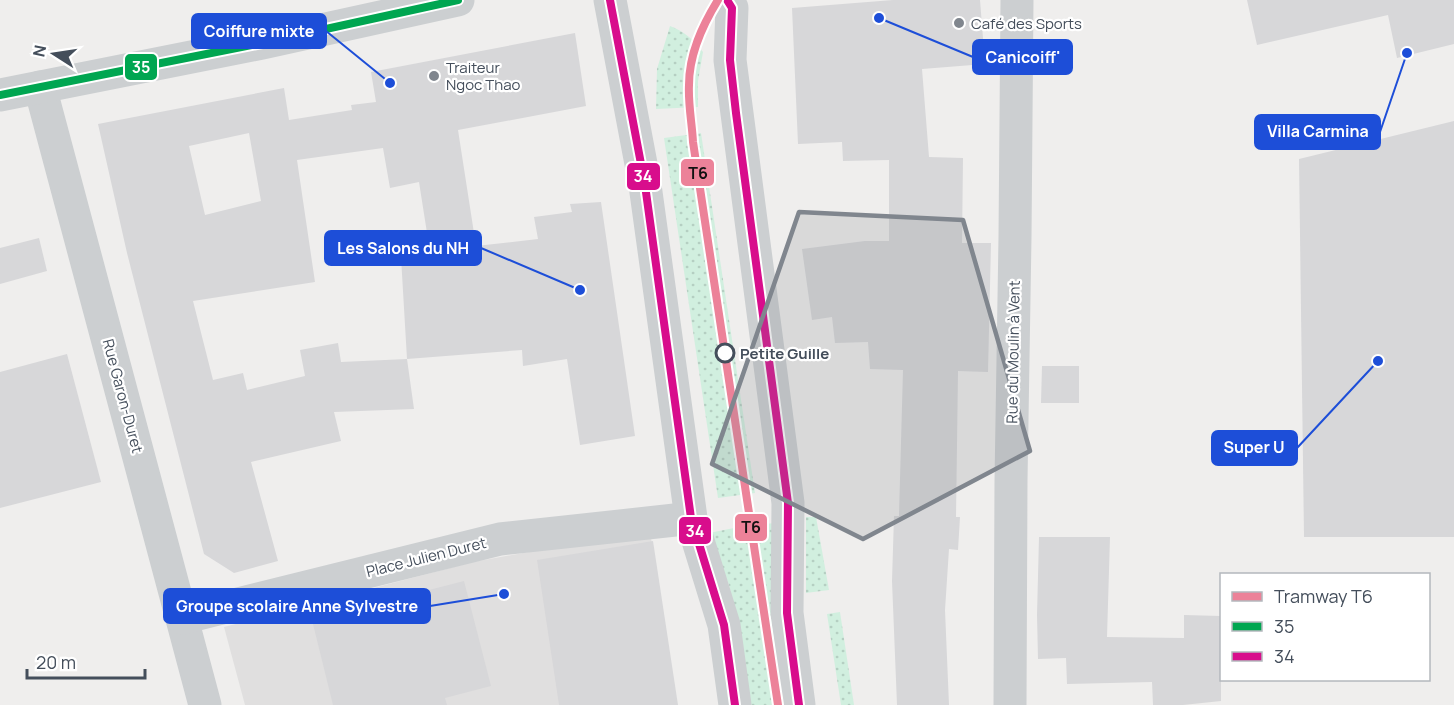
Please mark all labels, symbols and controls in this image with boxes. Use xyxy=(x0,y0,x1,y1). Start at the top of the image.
place label: Café des Sports xyxy=(971,13,1082,34)
callout: Coiffure mixte xyxy=(192,14,326,48)
marker: Café des Sports xyxy=(952,16,966,30)
text: Coiffure mixte xyxy=(204,20,315,42)
north arrow xyxy=(24,24,84,84)
callout: Canicoiff' xyxy=(973,40,1072,74)
text: N xyxy=(27,43,51,59)
text: Canicoiff' xyxy=(986,46,1060,68)
line badge: 35 xyxy=(124,53,158,81)
text: 35 xyxy=(132,56,150,78)
place label: Traiteur Ngoc Thao xyxy=(446,57,521,95)
marker: Traiteur Ngoc Thao xyxy=(427,69,441,83)
callout: Villa Carmina xyxy=(1255,115,1380,149)
text: Villa Carmina xyxy=(1267,120,1369,142)
line badge: T6 xyxy=(680,158,715,187)
line badge: 34 xyxy=(626,162,661,191)
text: T6 xyxy=(688,162,708,184)
text: 34 xyxy=(633,165,653,187)
callout: Les Salons du NH xyxy=(325,231,481,265)
text: Les Salons du NH xyxy=(337,237,469,259)
street label: Rue du Moulin à Vent xyxy=(1001,280,1025,424)
street label: Rue Garon-Duret xyxy=(98,337,148,455)
marker: Petite Guille xyxy=(715,343,735,363)
place label: Petite Guille xyxy=(740,343,829,364)
callout: Super U xyxy=(1212,431,1297,465)
text: Super U xyxy=(1223,436,1285,458)
line badge: T6 xyxy=(734,513,768,542)
line badge: 34 xyxy=(678,516,712,545)
text: T6 xyxy=(741,516,761,538)
text: 34 xyxy=(685,520,705,542)
street label: Place Julien Duret xyxy=(364,532,488,582)
legend xyxy=(1220,573,1430,681)
text: Tramway T6 xyxy=(1274,584,1373,608)
callout: Groupe scolaire Anne Sylvestre xyxy=(164,589,430,623)
text: Groupe scolaire Anne Sylvestre xyxy=(176,595,418,617)
text: 35 xyxy=(1274,614,1294,638)
scale bar xyxy=(27,642,146,680)
text: 34 xyxy=(1274,644,1295,668)
text: 20 m xyxy=(36,650,76,674)

